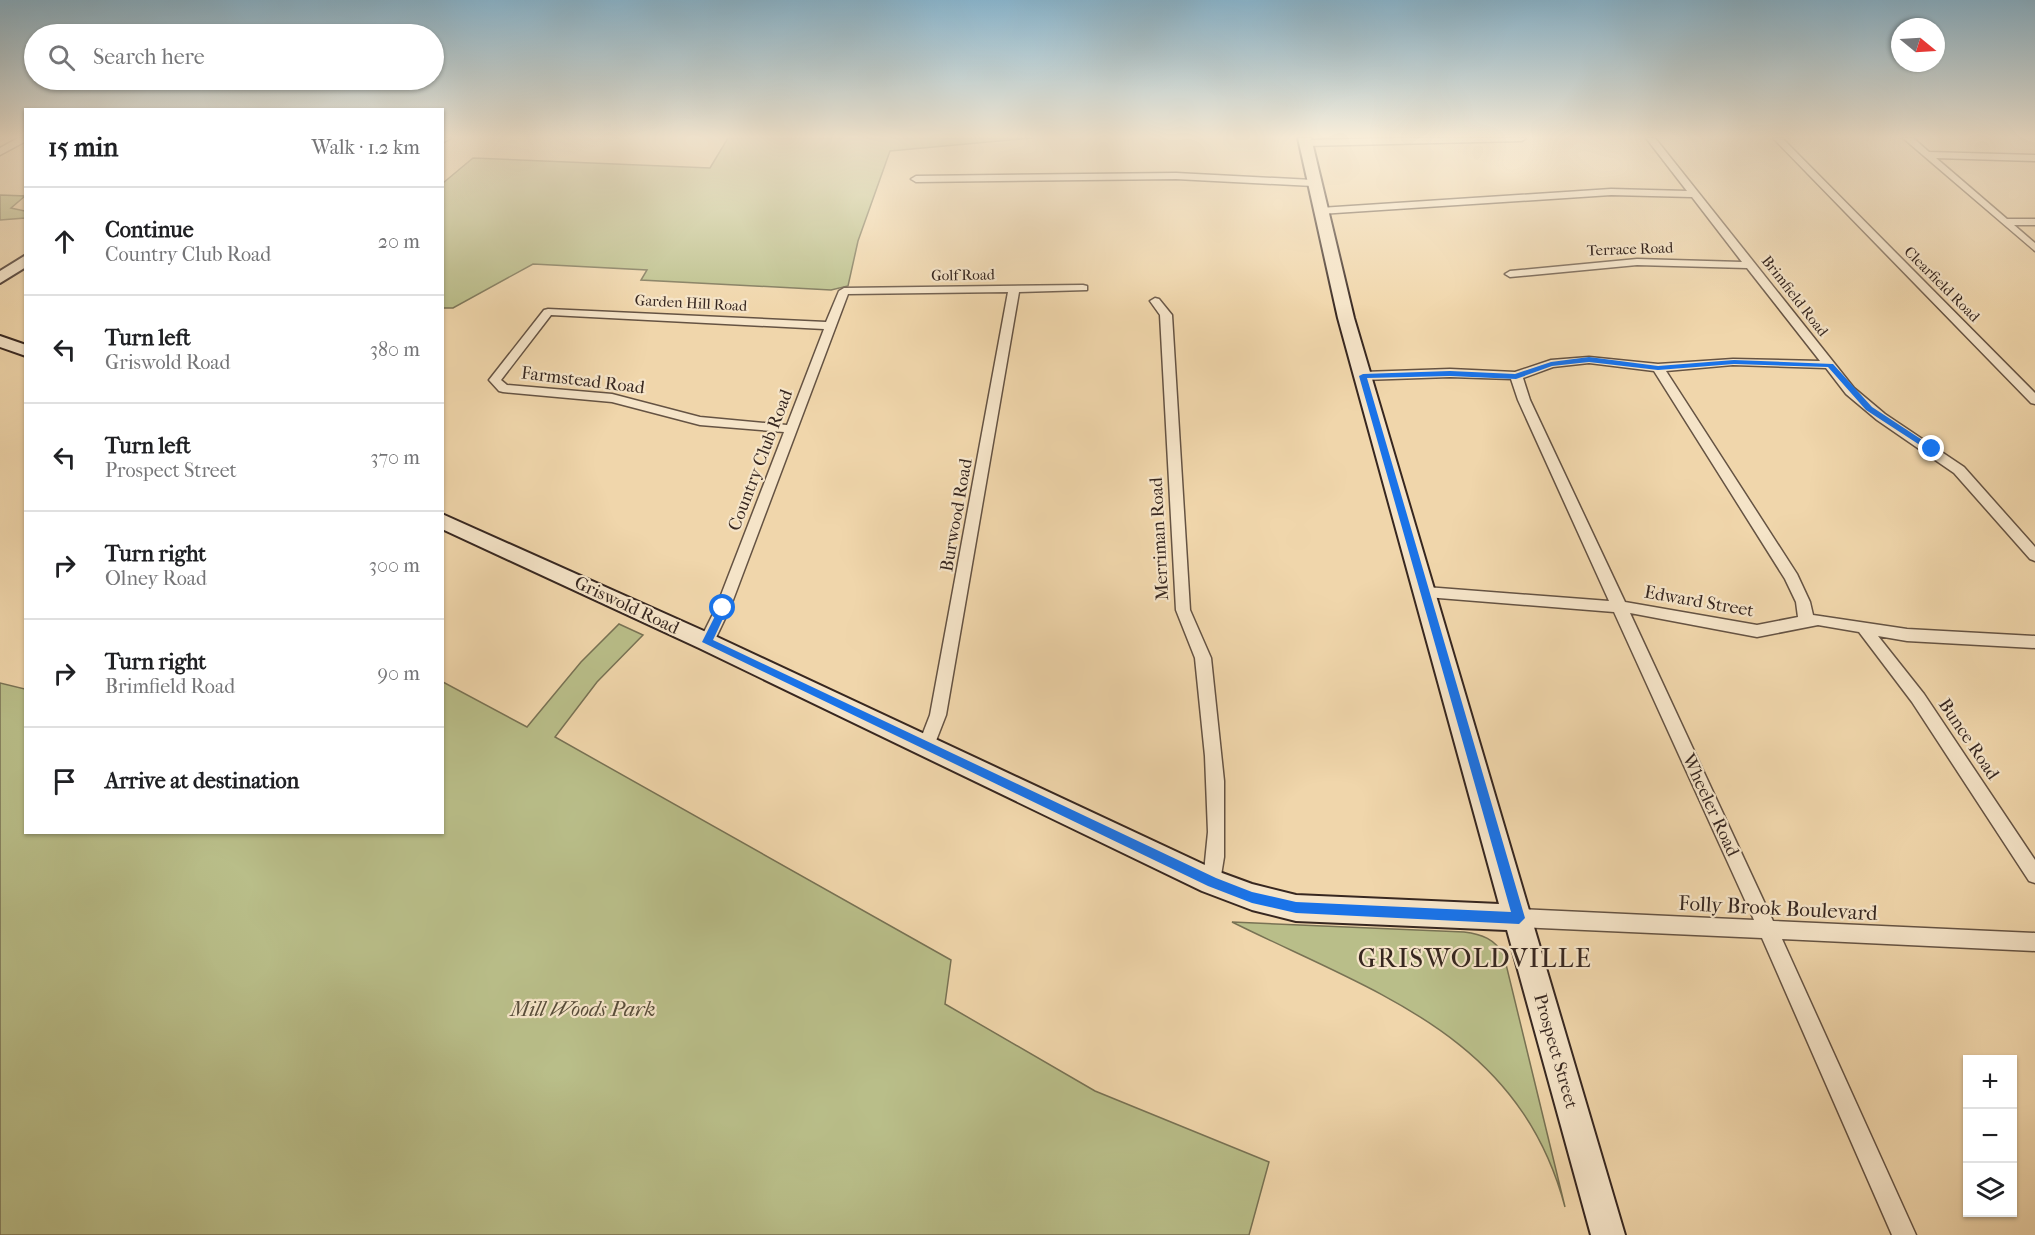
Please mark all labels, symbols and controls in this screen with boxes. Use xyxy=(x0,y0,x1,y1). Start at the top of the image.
north arrow xyxy=(1891,18,1945,72)
search box xyxy=(24,24,444,90)
icon: search xyxy=(45,41,78,74)
text: Search here xyxy=(93,44,205,70)
text: 15 min xyxy=(48,132,118,163)
text: Walk · 1.2 km xyxy=(312,136,420,159)
text: Continue xyxy=(105,217,194,243)
icon: ahead xyxy=(48,225,81,258)
text: 20 m xyxy=(378,230,420,253)
street label: Terrace Road xyxy=(1586,238,1674,260)
street label: Clearfield Road xyxy=(1900,242,1984,326)
text: Country Club Road xyxy=(105,243,271,266)
street label: Brimfield Road xyxy=(1758,252,1833,341)
street label: Golf Road xyxy=(931,265,996,285)
street label: Garden Hill Road xyxy=(634,291,748,315)
text: Turn left xyxy=(105,325,191,351)
icon: left xyxy=(48,333,81,366)
text: 380 m xyxy=(370,338,420,361)
text: Griswold Road xyxy=(105,351,230,374)
street label: Farmstead Road xyxy=(520,362,646,399)
street label: Country Club Road xyxy=(724,386,797,534)
text: Turn left xyxy=(105,433,191,459)
route end xyxy=(1918,435,1944,461)
icon: left xyxy=(48,441,81,474)
text: 370 m xyxy=(370,446,420,469)
street label: Burwood Road xyxy=(936,457,977,573)
text: Prospect Street xyxy=(105,459,237,482)
street label: Merriman Road xyxy=(1146,477,1173,601)
text: Turn right xyxy=(105,541,206,567)
icon: right xyxy=(48,549,81,582)
text: 300 m xyxy=(369,554,420,577)
text: Olney Road xyxy=(105,567,207,590)
street label: Griswold Road xyxy=(571,572,683,639)
street label: Edward Street xyxy=(1643,582,1756,622)
route start xyxy=(709,594,735,620)
text: Turn right xyxy=(105,649,206,675)
icon: right xyxy=(48,657,81,690)
text: 90 m xyxy=(378,662,420,685)
text: Brimfield Road xyxy=(105,675,235,698)
street label: Bunce Road xyxy=(1934,695,2003,784)
street label: Wheeler Road xyxy=(1677,750,1744,860)
icon: arrive xyxy=(48,765,81,798)
text: Arrive at destination xyxy=(105,768,299,794)
street label: Folly Brook Boulevard xyxy=(1678,891,1879,925)
district label: GRISWOLDVILLE xyxy=(1358,943,1592,974)
street label: Prospect Street xyxy=(1529,991,1582,1112)
park label: Mill Woods Park xyxy=(509,997,655,1021)
map controls xyxy=(1963,1055,2017,1217)
button: + xyxy=(1963,1055,2017,1109)
button: − xyxy=(1963,1109,2017,1163)
button: layers xyxy=(1963,1163,2017,1217)

